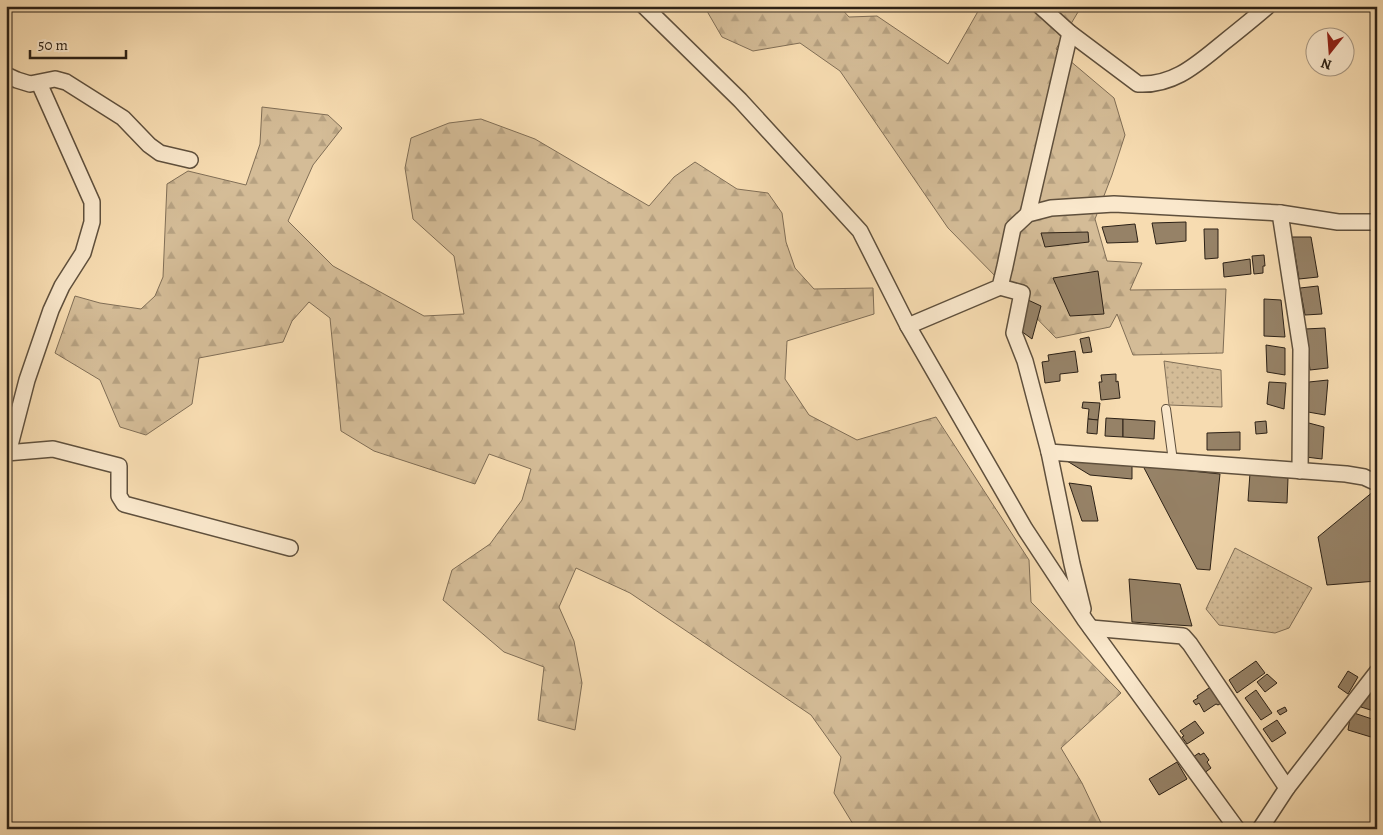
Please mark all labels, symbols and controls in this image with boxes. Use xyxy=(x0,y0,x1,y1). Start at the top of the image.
scale bar xyxy=(30,28,126,60)
north arrow xyxy=(1306,28,1356,78)
text: 50 m xyxy=(38,35,68,55)
text: N xyxy=(1319,53,1334,75)

